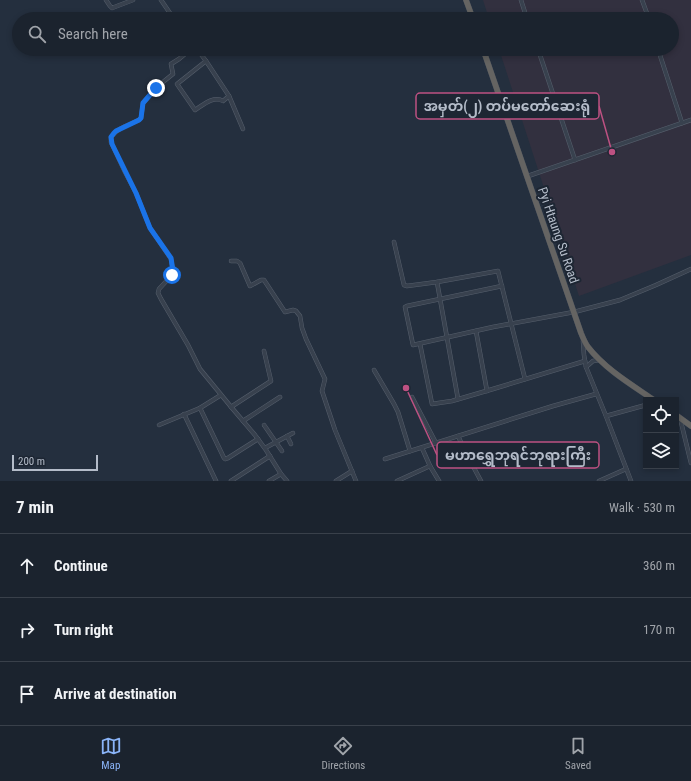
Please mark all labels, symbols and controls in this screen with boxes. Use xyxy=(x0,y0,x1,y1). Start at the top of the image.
search box xyxy=(12,12,679,56)
icon: search xyxy=(26,23,48,45)
text: Search here xyxy=(58,25,128,43)
route end xyxy=(147,79,165,97)
callout: အမှတ်(၂) တပ်မတော်ဆေးရုံ xyxy=(416,93,599,119)
text: အမှတ်(၂) တပ်မတော်ဆေးရုံ xyxy=(424,96,590,118)
street label: Pyi Htaung Su Road xyxy=(535,185,582,285)
route start xyxy=(163,266,181,284)
map controls xyxy=(643,397,679,469)
button: locate xyxy=(643,397,679,433)
button: layers xyxy=(643,433,679,469)
callout: မဟာရွှေဘုရင်ဘုရားကြီး xyxy=(437,442,599,468)
text: မဟာရွှေဘုရင်ဘုရားကြီး xyxy=(445,445,591,467)
scale bar xyxy=(12,453,98,472)
text: 200 m xyxy=(18,455,45,468)
text: 7 min xyxy=(16,497,54,517)
text: Walk · 530 m xyxy=(609,500,675,515)
icon: ahead xyxy=(16,555,38,577)
text: Continue xyxy=(54,557,108,575)
text: 360 m xyxy=(643,558,675,573)
icon: right xyxy=(16,619,38,641)
text: Turn right xyxy=(54,621,113,639)
text: 170 m xyxy=(643,622,675,637)
icon: arrive xyxy=(16,683,38,705)
text: Arrive at destination xyxy=(54,685,177,703)
tab: Map xyxy=(100,735,122,772)
tab: Directions xyxy=(321,735,365,772)
tab: Saved xyxy=(565,735,591,772)

